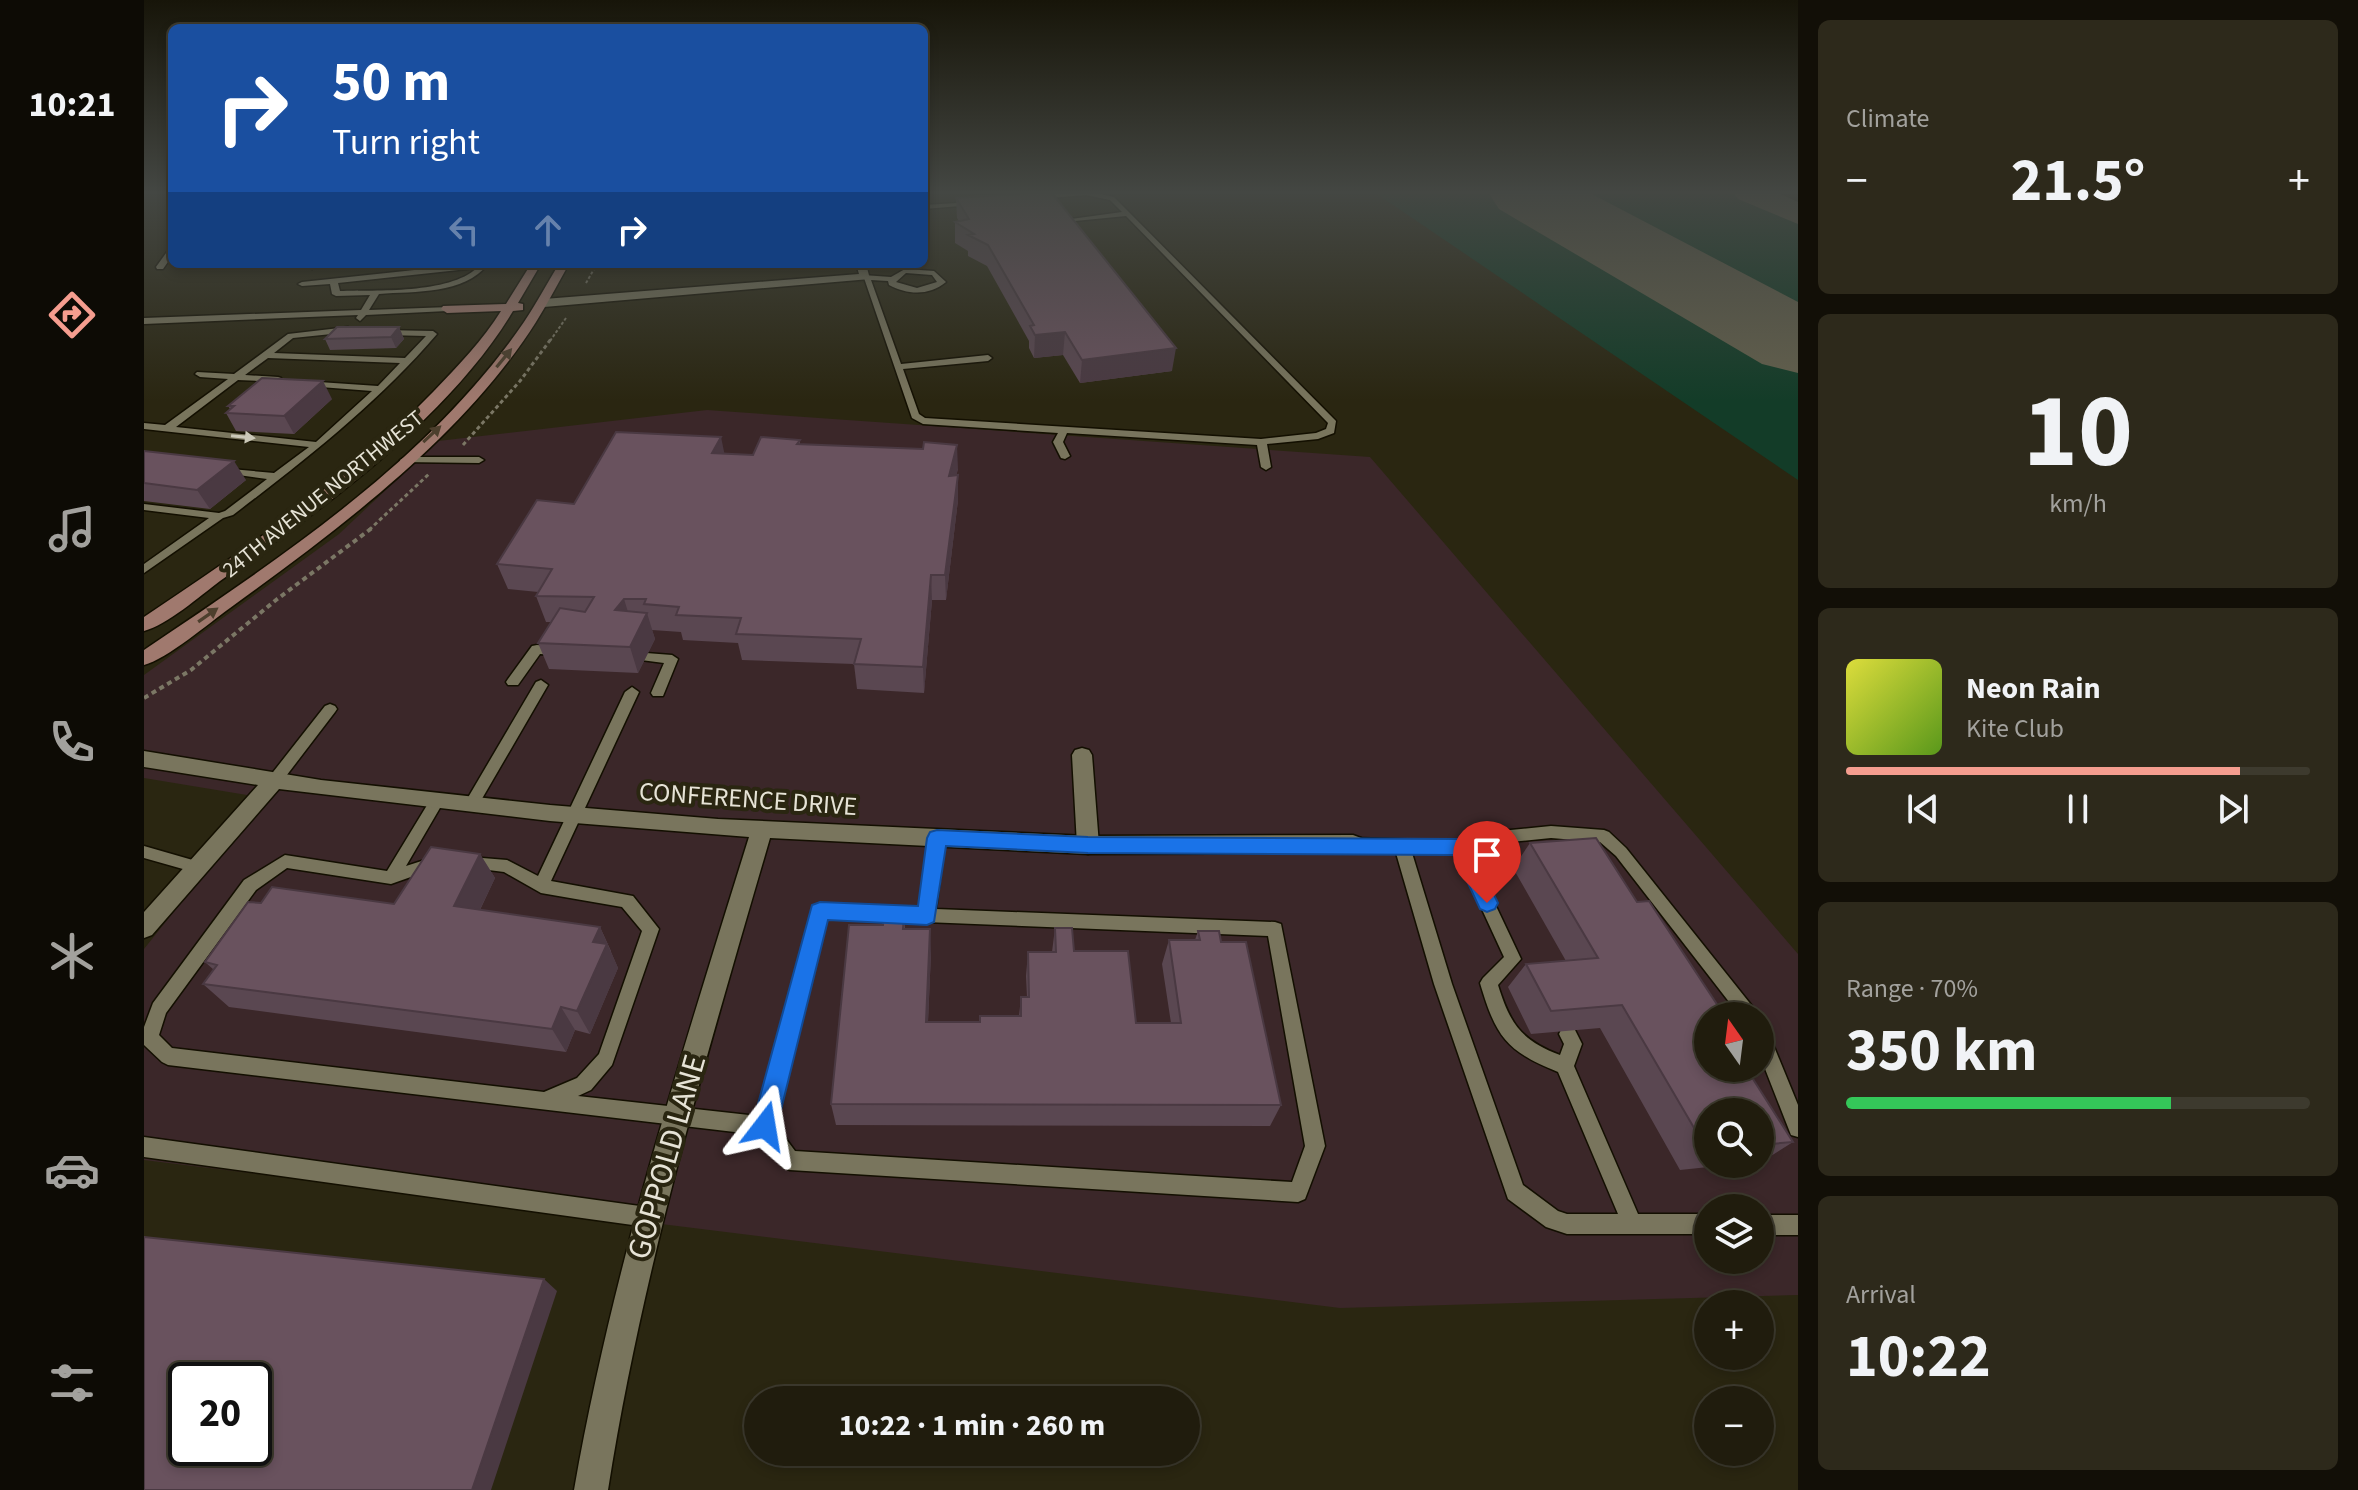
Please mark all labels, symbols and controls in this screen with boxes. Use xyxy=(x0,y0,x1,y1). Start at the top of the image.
text: 50 m xyxy=(332,43,450,122)
icon: right xyxy=(200,56,304,160)
text: 10:21 xyxy=(29,79,115,130)
text: Climate xyxy=(1846,100,1930,137)
text: Turn right xyxy=(332,117,480,168)
text: 21.5° xyxy=(2011,139,2145,224)
text: − xyxy=(1846,150,1868,213)
text: + xyxy=(2288,150,2310,213)
icon: left xyxy=(442,208,486,252)
icon: ahead xyxy=(526,208,570,252)
icon: right xyxy=(610,208,654,252)
icon: directions xyxy=(44,287,100,343)
one-way arrow xyxy=(495,348,511,368)
text: 10 xyxy=(2023,359,2133,507)
street label: 24TH AVENUE NORTHWEST xyxy=(216,403,431,585)
one-way arrow xyxy=(422,426,441,444)
one-way arrow xyxy=(231,431,256,444)
text: km/h xyxy=(2049,485,2107,522)
icon: music xyxy=(44,501,100,557)
one-way arrow xyxy=(197,607,219,623)
text: Neon Rain xyxy=(1966,667,2101,710)
text: Kite Club xyxy=(1966,710,2064,747)
icon: phone xyxy=(44,714,100,770)
street label: CONFERENCE DRIVE xyxy=(638,773,858,825)
icon: previous xyxy=(1901,787,1945,831)
icon: pause xyxy=(2056,787,2100,831)
icon: next xyxy=(2211,787,2255,831)
pin xyxy=(1453,821,1521,903)
icon: arrive xyxy=(1465,833,1509,877)
icon: climate xyxy=(44,928,100,984)
text: Range · 70% xyxy=(1846,970,1978,1007)
north arrow xyxy=(1694,1002,1774,1082)
map controls xyxy=(1694,1002,1774,1466)
text: 350 km xyxy=(1846,1009,2037,1094)
street label: GOPPOLD LANE xyxy=(616,1049,718,1265)
position arrow xyxy=(723,1084,807,1168)
button: search xyxy=(1694,1098,1774,1178)
icon: car xyxy=(44,1142,100,1198)
button: layers xyxy=(1694,1194,1774,1274)
text: Arrival xyxy=(1846,1276,1916,1313)
button: + xyxy=(1694,1290,1774,1370)
text: 10:22 xyxy=(1846,1315,1991,1400)
icon: filters xyxy=(44,1355,100,1411)
speed limit sign: 20 xyxy=(168,1362,272,1466)
button: − xyxy=(1694,1386,1774,1466)
text: 10:22 · 1 min · 260 m xyxy=(839,1404,1105,1447)

